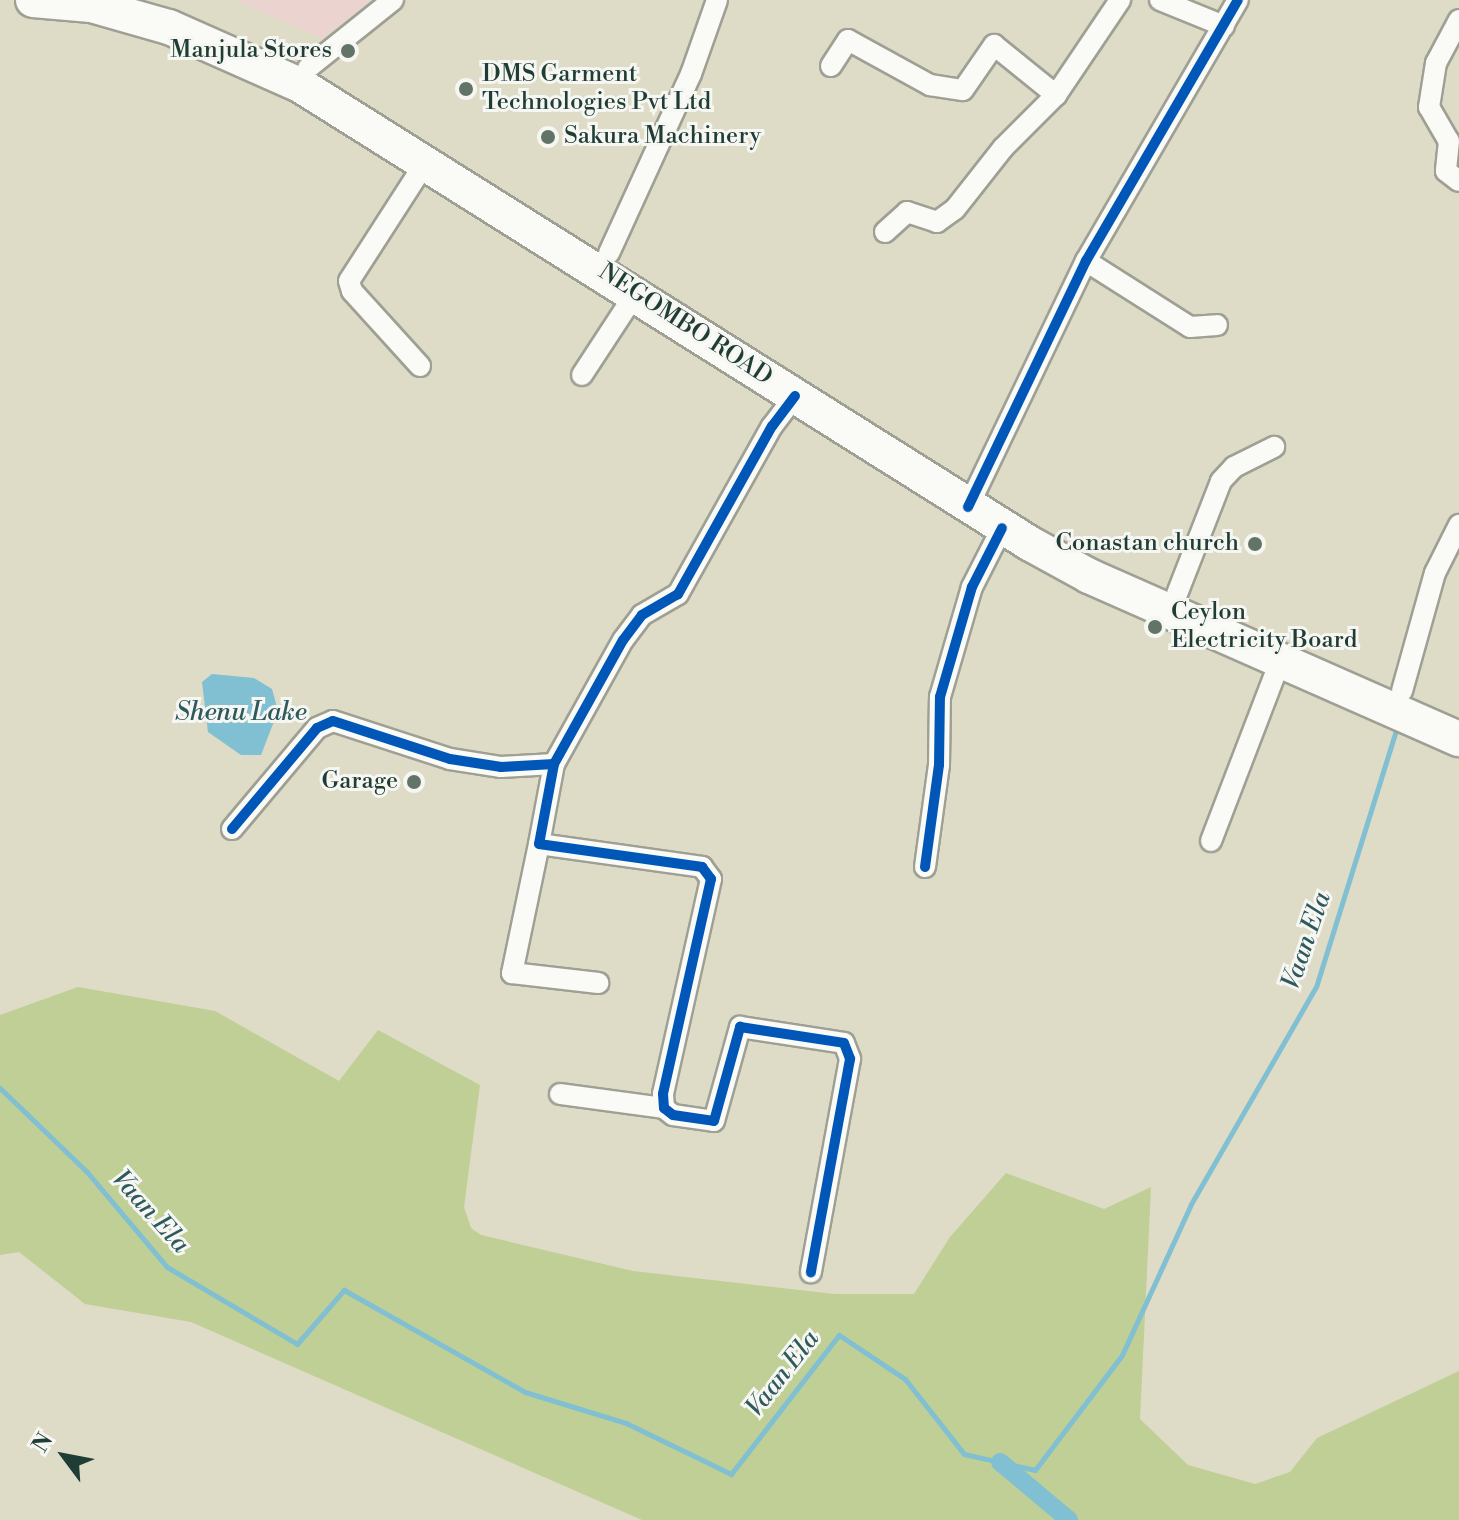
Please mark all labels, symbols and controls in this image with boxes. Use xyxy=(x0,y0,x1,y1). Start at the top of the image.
place label: Manjula Stores xyxy=(170,37,332,65)
marker: Manjula Stores xyxy=(339,42,357,60)
place label: DMS Garment Technologies Pvt Ltd xyxy=(482,61,711,117)
marker: DMS Garment Technologies Pvt Ltd xyxy=(457,80,475,98)
place label: Sakura Machinery xyxy=(564,123,761,151)
marker: Sakura Machinery xyxy=(539,128,557,146)
street label: NEGOMBO ROAD xyxy=(593,258,777,392)
place label: Conastan church xyxy=(1055,530,1239,558)
marker: Conastan church xyxy=(1246,535,1264,553)
place label: Ceylon Electricity Board xyxy=(1171,599,1357,655)
marker: Ceylon Electricity Board xyxy=(1146,618,1164,636)
water label: Shenu Lake xyxy=(175,697,307,729)
place label: Garage xyxy=(321,768,398,796)
marker: Garage xyxy=(405,773,423,791)
water label: Vaan Ela xyxy=(1276,888,1338,994)
water label: Vaan Ela xyxy=(105,1164,195,1260)
water label: Vaan Ela xyxy=(740,1325,826,1423)
north arrow xyxy=(24,1416,104,1496)
text: N xyxy=(27,1428,59,1458)

